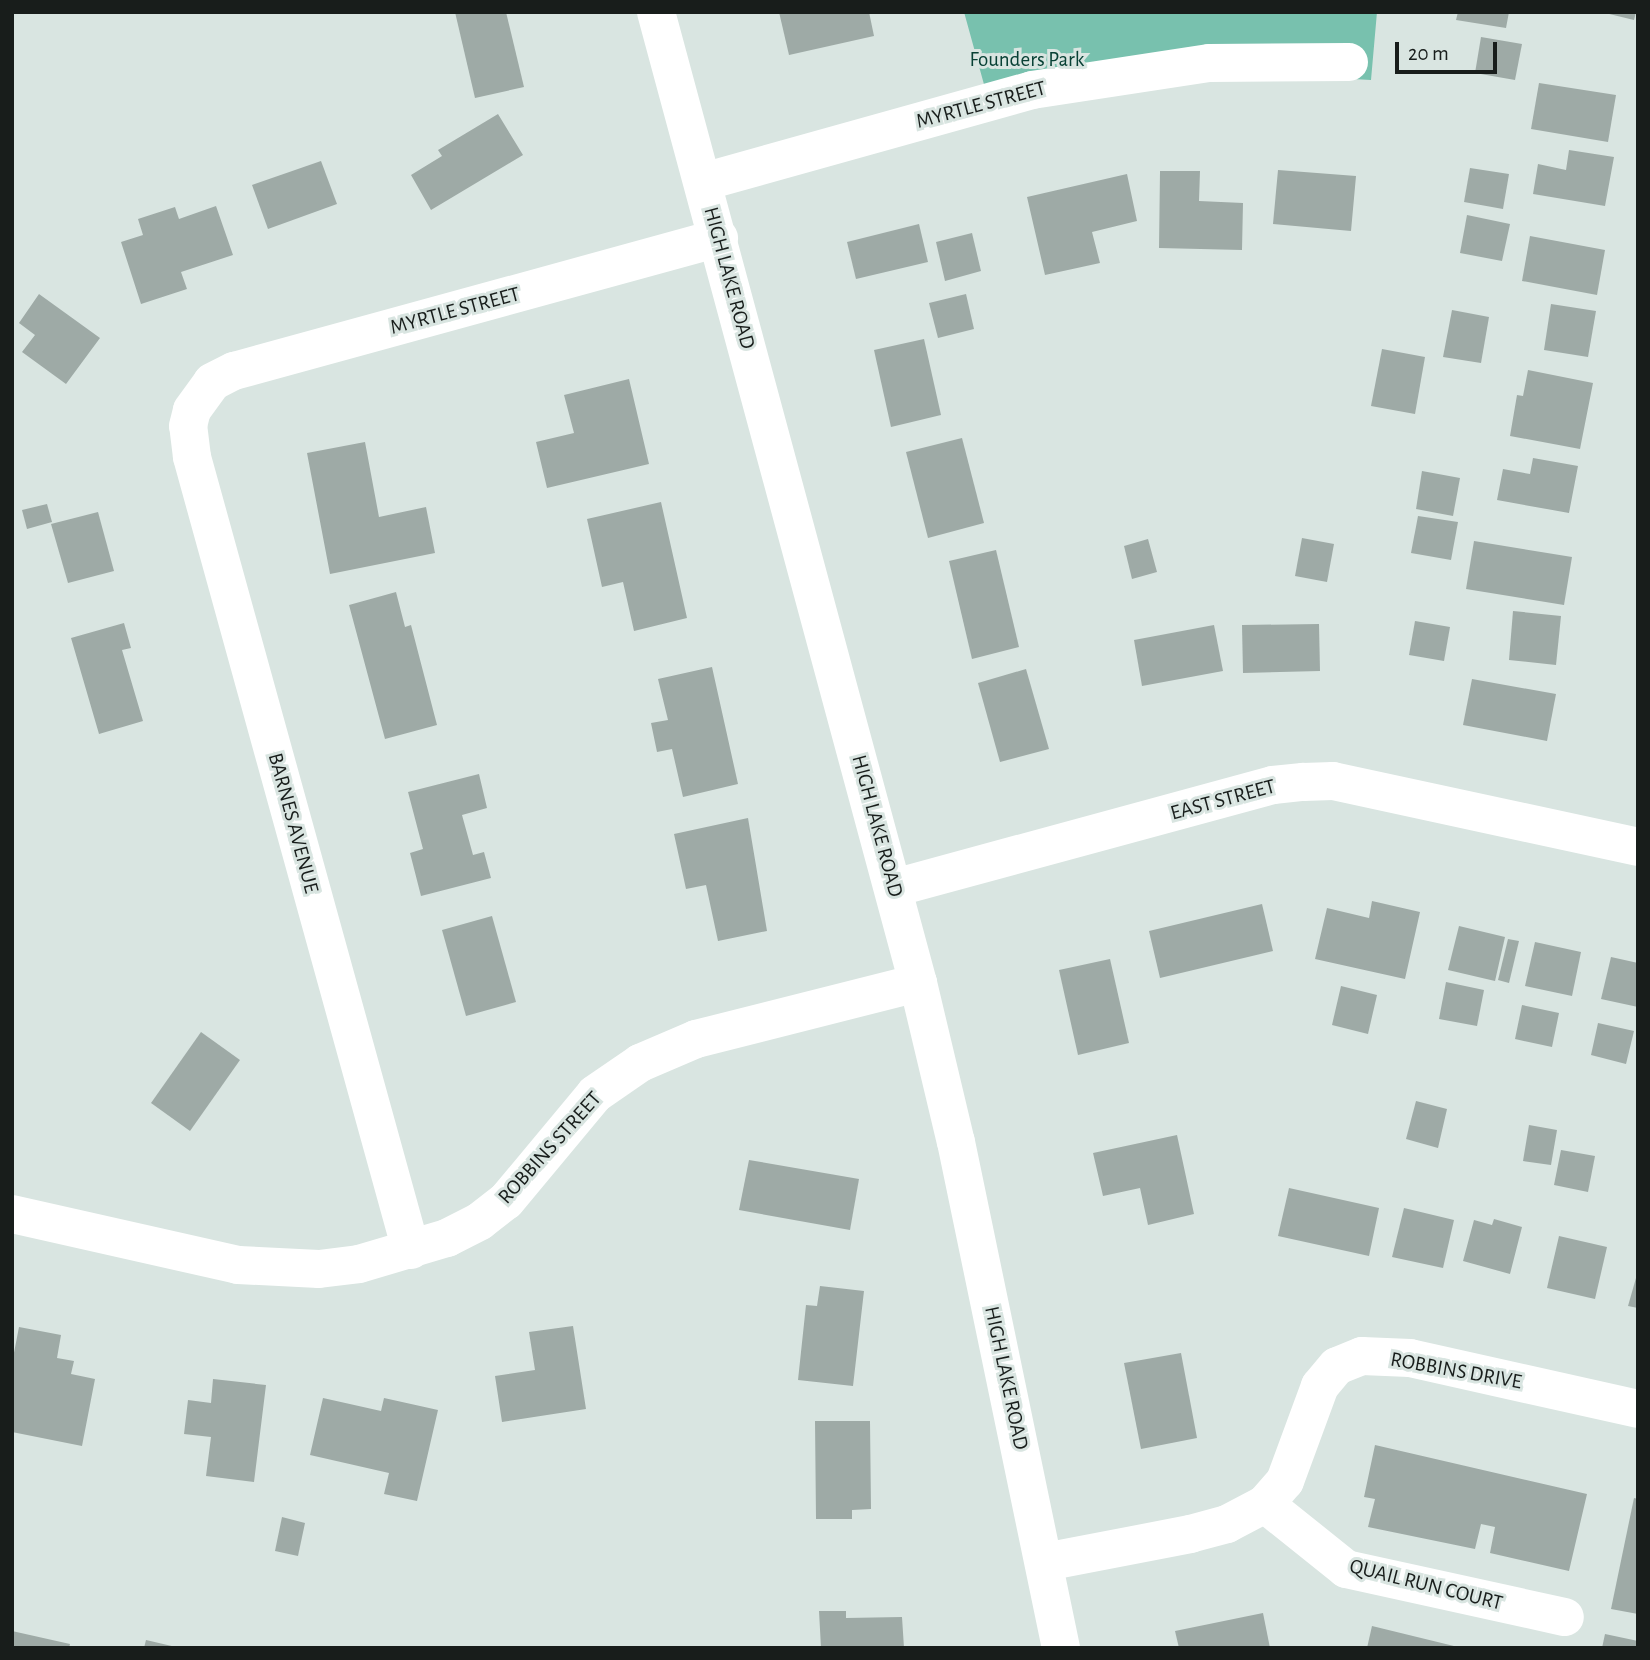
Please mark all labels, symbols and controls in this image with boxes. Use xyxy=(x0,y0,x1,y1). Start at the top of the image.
scale bar xyxy=(1398,28,1500,72)
text: 20 m xyxy=(1408,43,1449,64)
park label: Founders Park xyxy=(970,47,1084,73)
street label: MYRTLE STREET xyxy=(913,76,1049,134)
street label: HIGH LAKE ROAD xyxy=(698,204,760,352)
street label: MYRTLE STREET xyxy=(387,282,523,340)
street label: BARNES AVENUE xyxy=(262,750,324,896)
street label: HIGH LAKE ROAD xyxy=(846,752,908,900)
street label: EAST STREET xyxy=(1168,774,1278,826)
street label: ROBBINS STREET xyxy=(493,1087,607,1209)
street label: HIGH LAKE ROAD xyxy=(978,1304,1034,1452)
street label: ROBBINS DRIVE xyxy=(1388,1347,1524,1395)
street label: QUAIL RUN COURT xyxy=(1347,1554,1505,1616)

